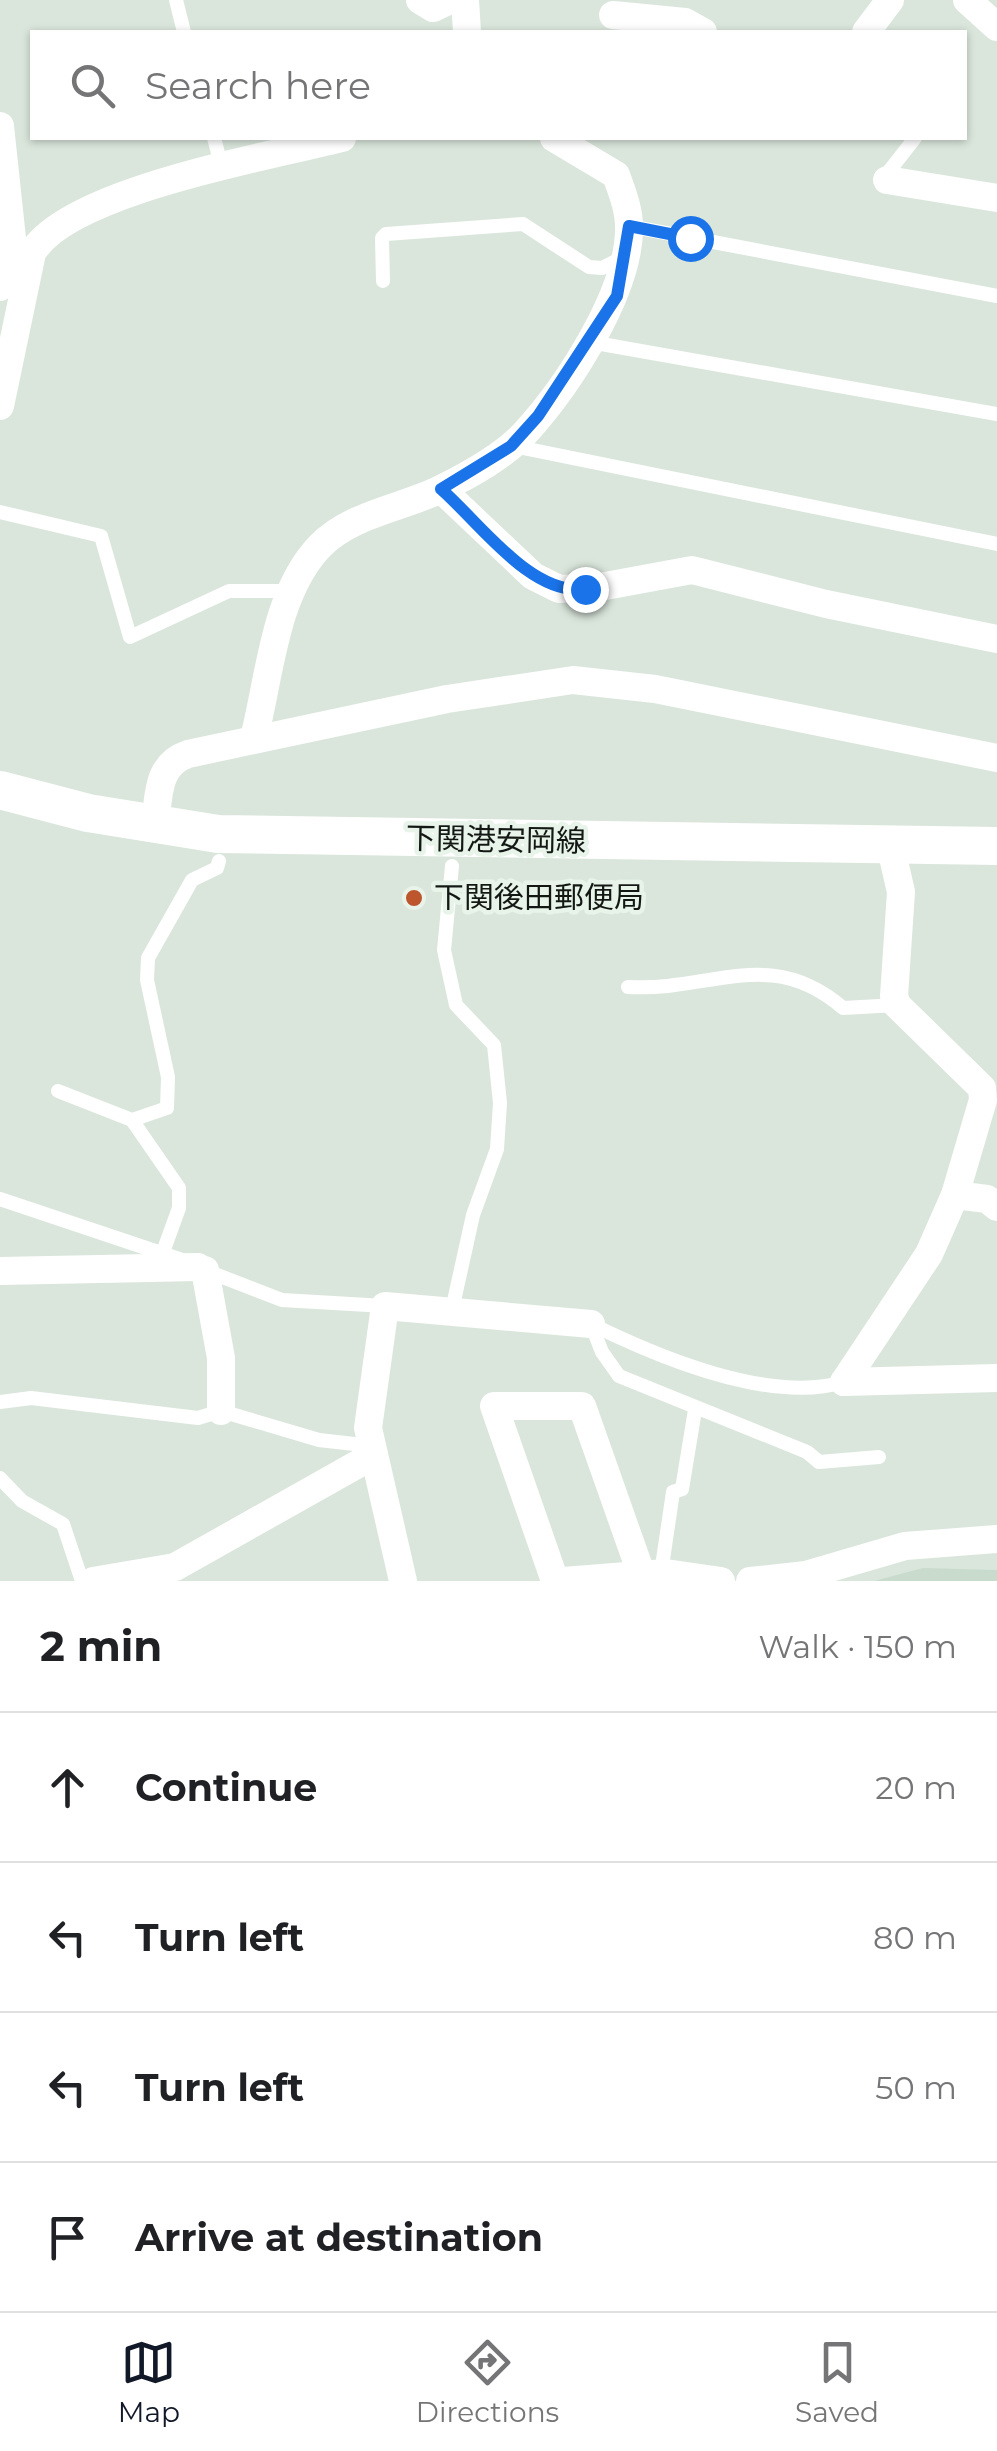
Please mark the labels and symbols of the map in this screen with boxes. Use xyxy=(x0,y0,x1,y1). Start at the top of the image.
route start xyxy=(668,216,714,262)
route end xyxy=(563,567,609,613)
street label: 下関港安岡線 xyxy=(406,819,586,860)
place label: 下関後田郵便局 xyxy=(434,879,644,916)
marker: 下関後田郵便局 xyxy=(403,887,425,909)

